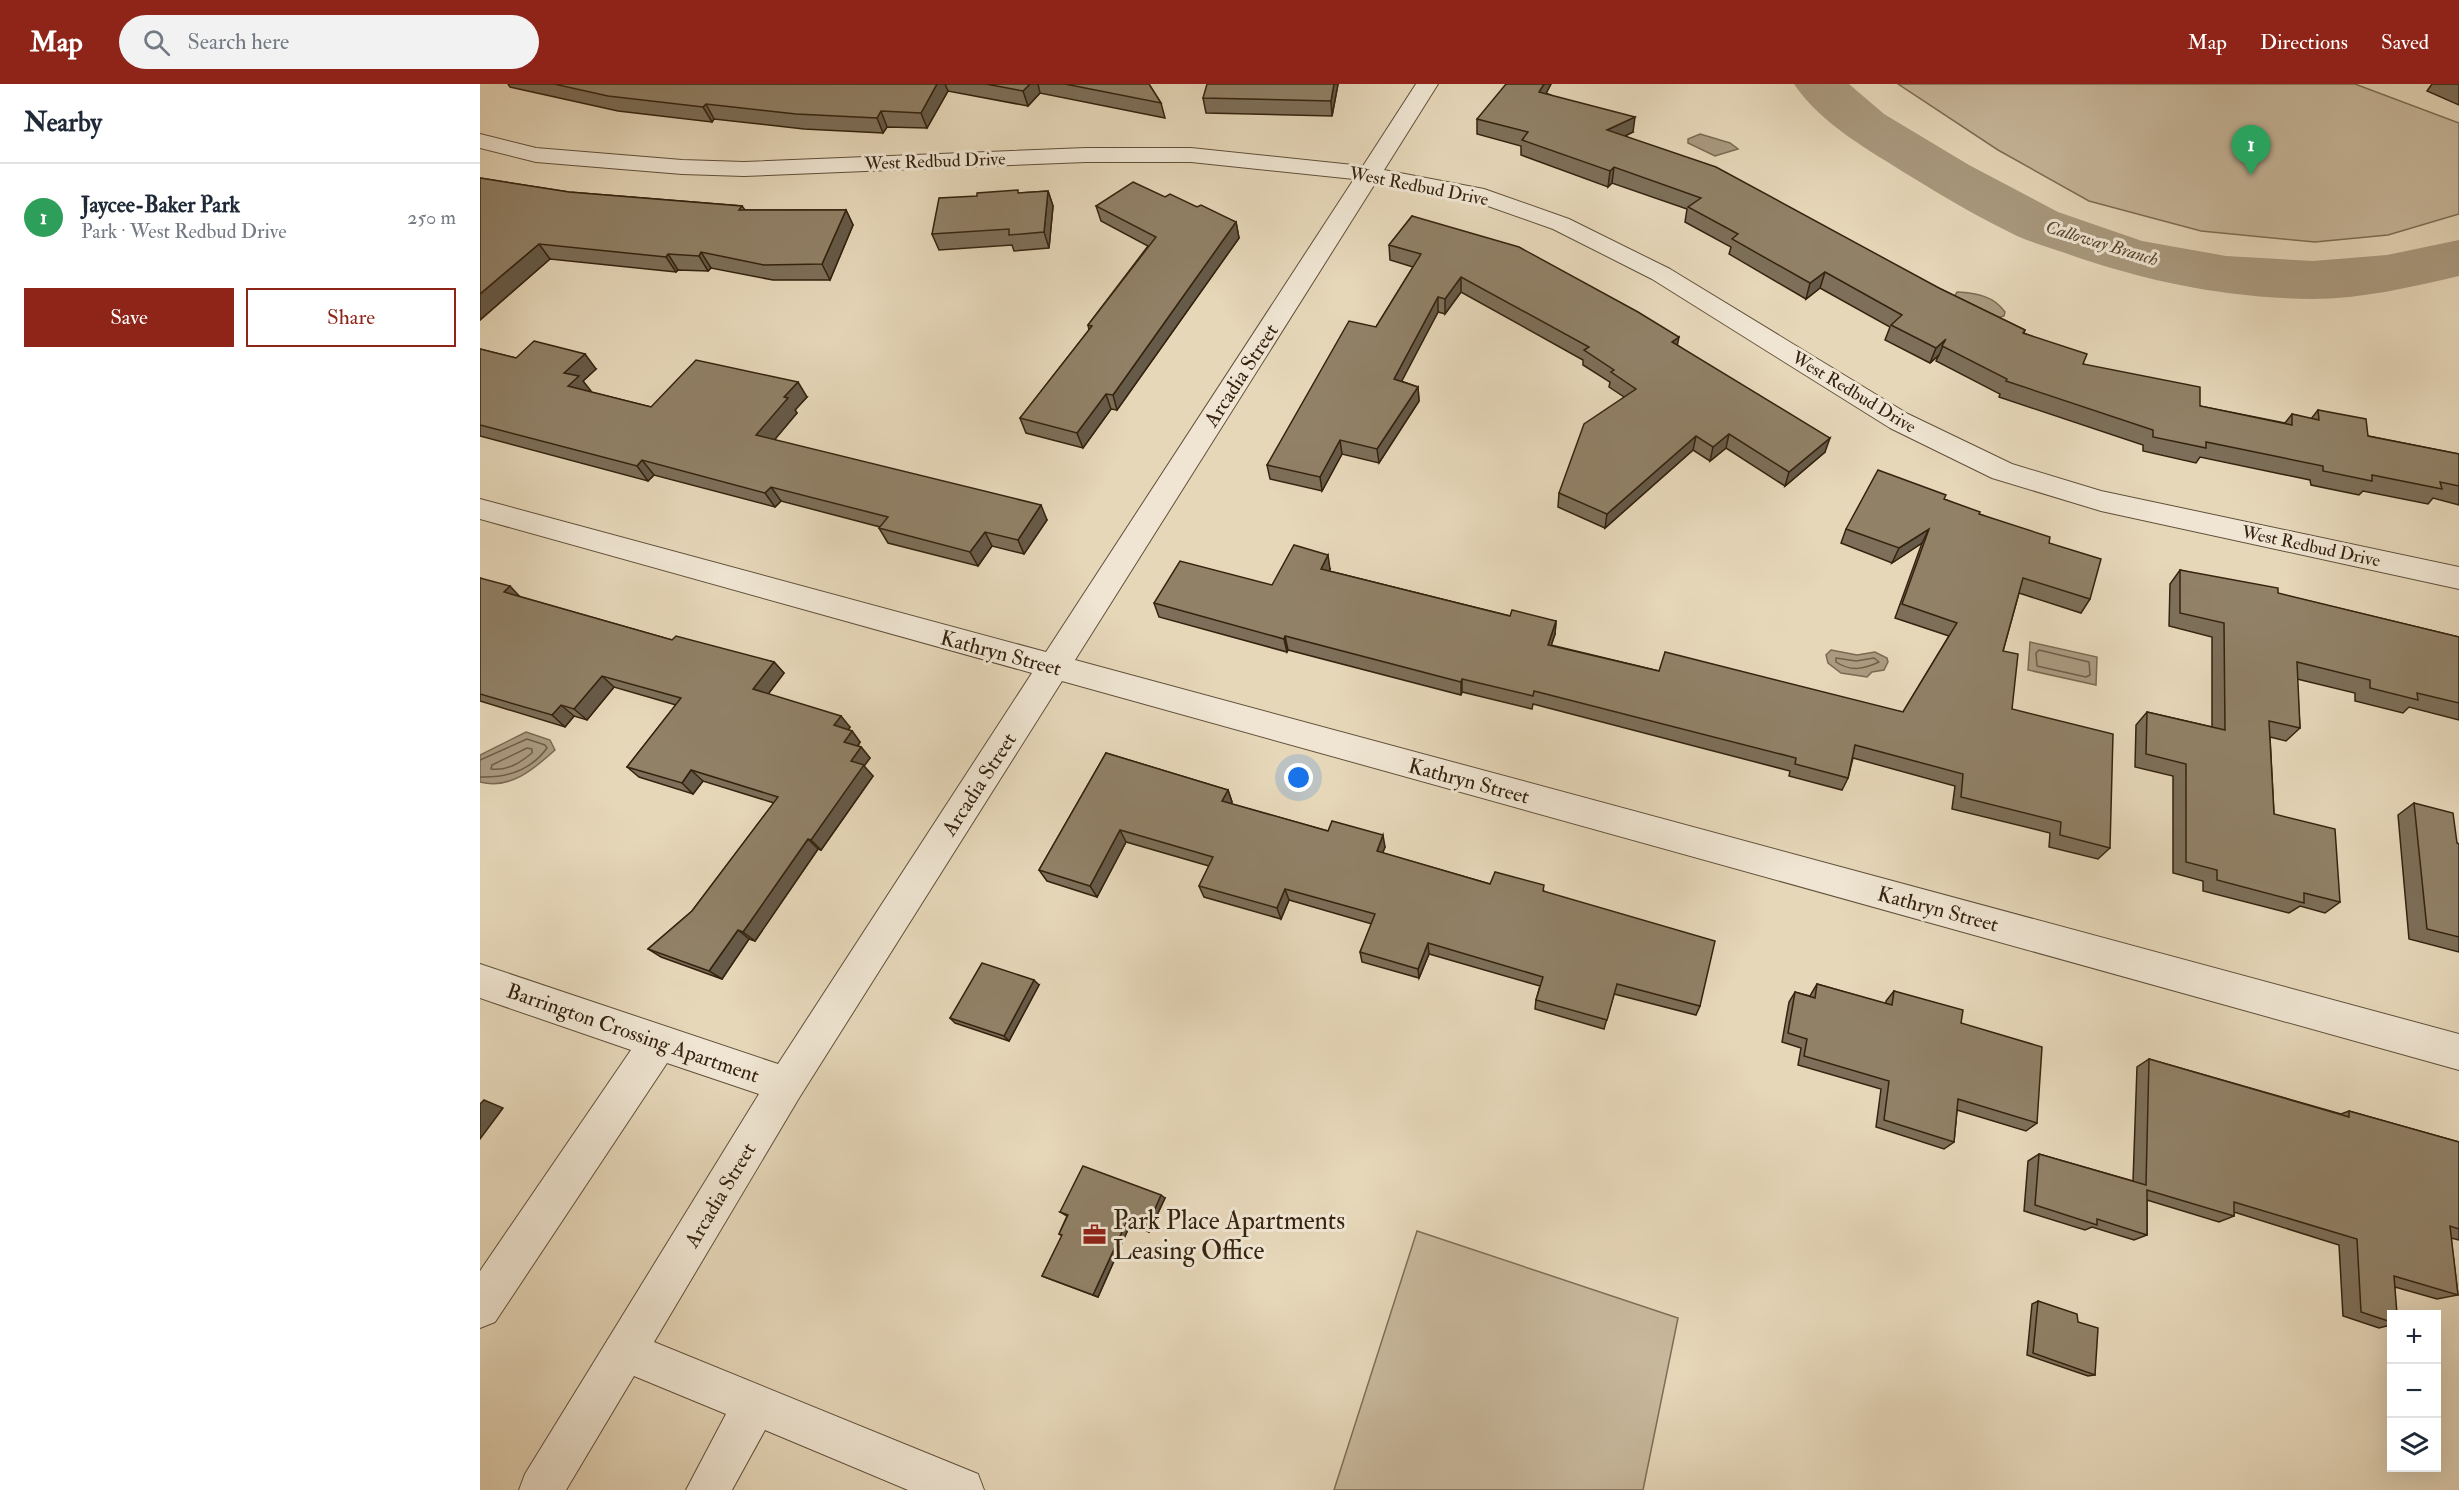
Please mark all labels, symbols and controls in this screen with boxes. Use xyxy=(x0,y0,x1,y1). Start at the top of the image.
search box xyxy=(119,15,539,69)
text: Map xyxy=(30,25,83,60)
icon: search xyxy=(140,26,173,59)
text: Search here xyxy=(188,28,289,56)
text: Map xyxy=(2187,29,2227,56)
text: Directions xyxy=(2260,29,2348,56)
text: Saved xyxy=(2381,29,2429,56)
text: Nearby xyxy=(24,107,102,139)
pin: 1 xyxy=(2232,126,2270,175)
street label: West Redbud Drive xyxy=(863,148,1006,175)
street label: West Redbud Drive xyxy=(1346,162,1491,211)
text: Jaycee-Baker Park xyxy=(81,191,240,219)
text: 1 xyxy=(40,205,47,230)
text: 250 m xyxy=(407,205,456,230)
water label: Calloway Branch xyxy=(2043,215,2161,272)
text: Park · West Redbud Drive xyxy=(81,219,287,244)
button: Save xyxy=(24,288,234,347)
button: Share xyxy=(246,288,456,347)
street label: Arcadia Street xyxy=(1197,318,1285,433)
street label: West Redbud Drive xyxy=(1786,346,1921,439)
street label: West Redbud Drive xyxy=(2239,520,2383,573)
street label: Kathryn Street xyxy=(937,624,1064,683)
street label: Arcadia Street xyxy=(935,727,1023,842)
street label: Kathryn Street xyxy=(1405,752,1532,811)
your location xyxy=(1284,763,1313,792)
street label: Kathryn Street xyxy=(1874,880,2001,939)
street label: Barrington Crossing Apartment xyxy=(503,978,763,1089)
street label: Arcadia Street xyxy=(678,1138,762,1254)
place label: Park Place Apartments Leasing Office xyxy=(1113,1205,1345,1267)
office icon: Park Place Apartments Leasing Office xyxy=(1082,1222,1108,1248)
map controls xyxy=(2387,1310,2441,1472)
button: + xyxy=(2387,1310,2441,1364)
button: − xyxy=(2387,1364,2441,1418)
button: layers xyxy=(2387,1418,2441,1472)

